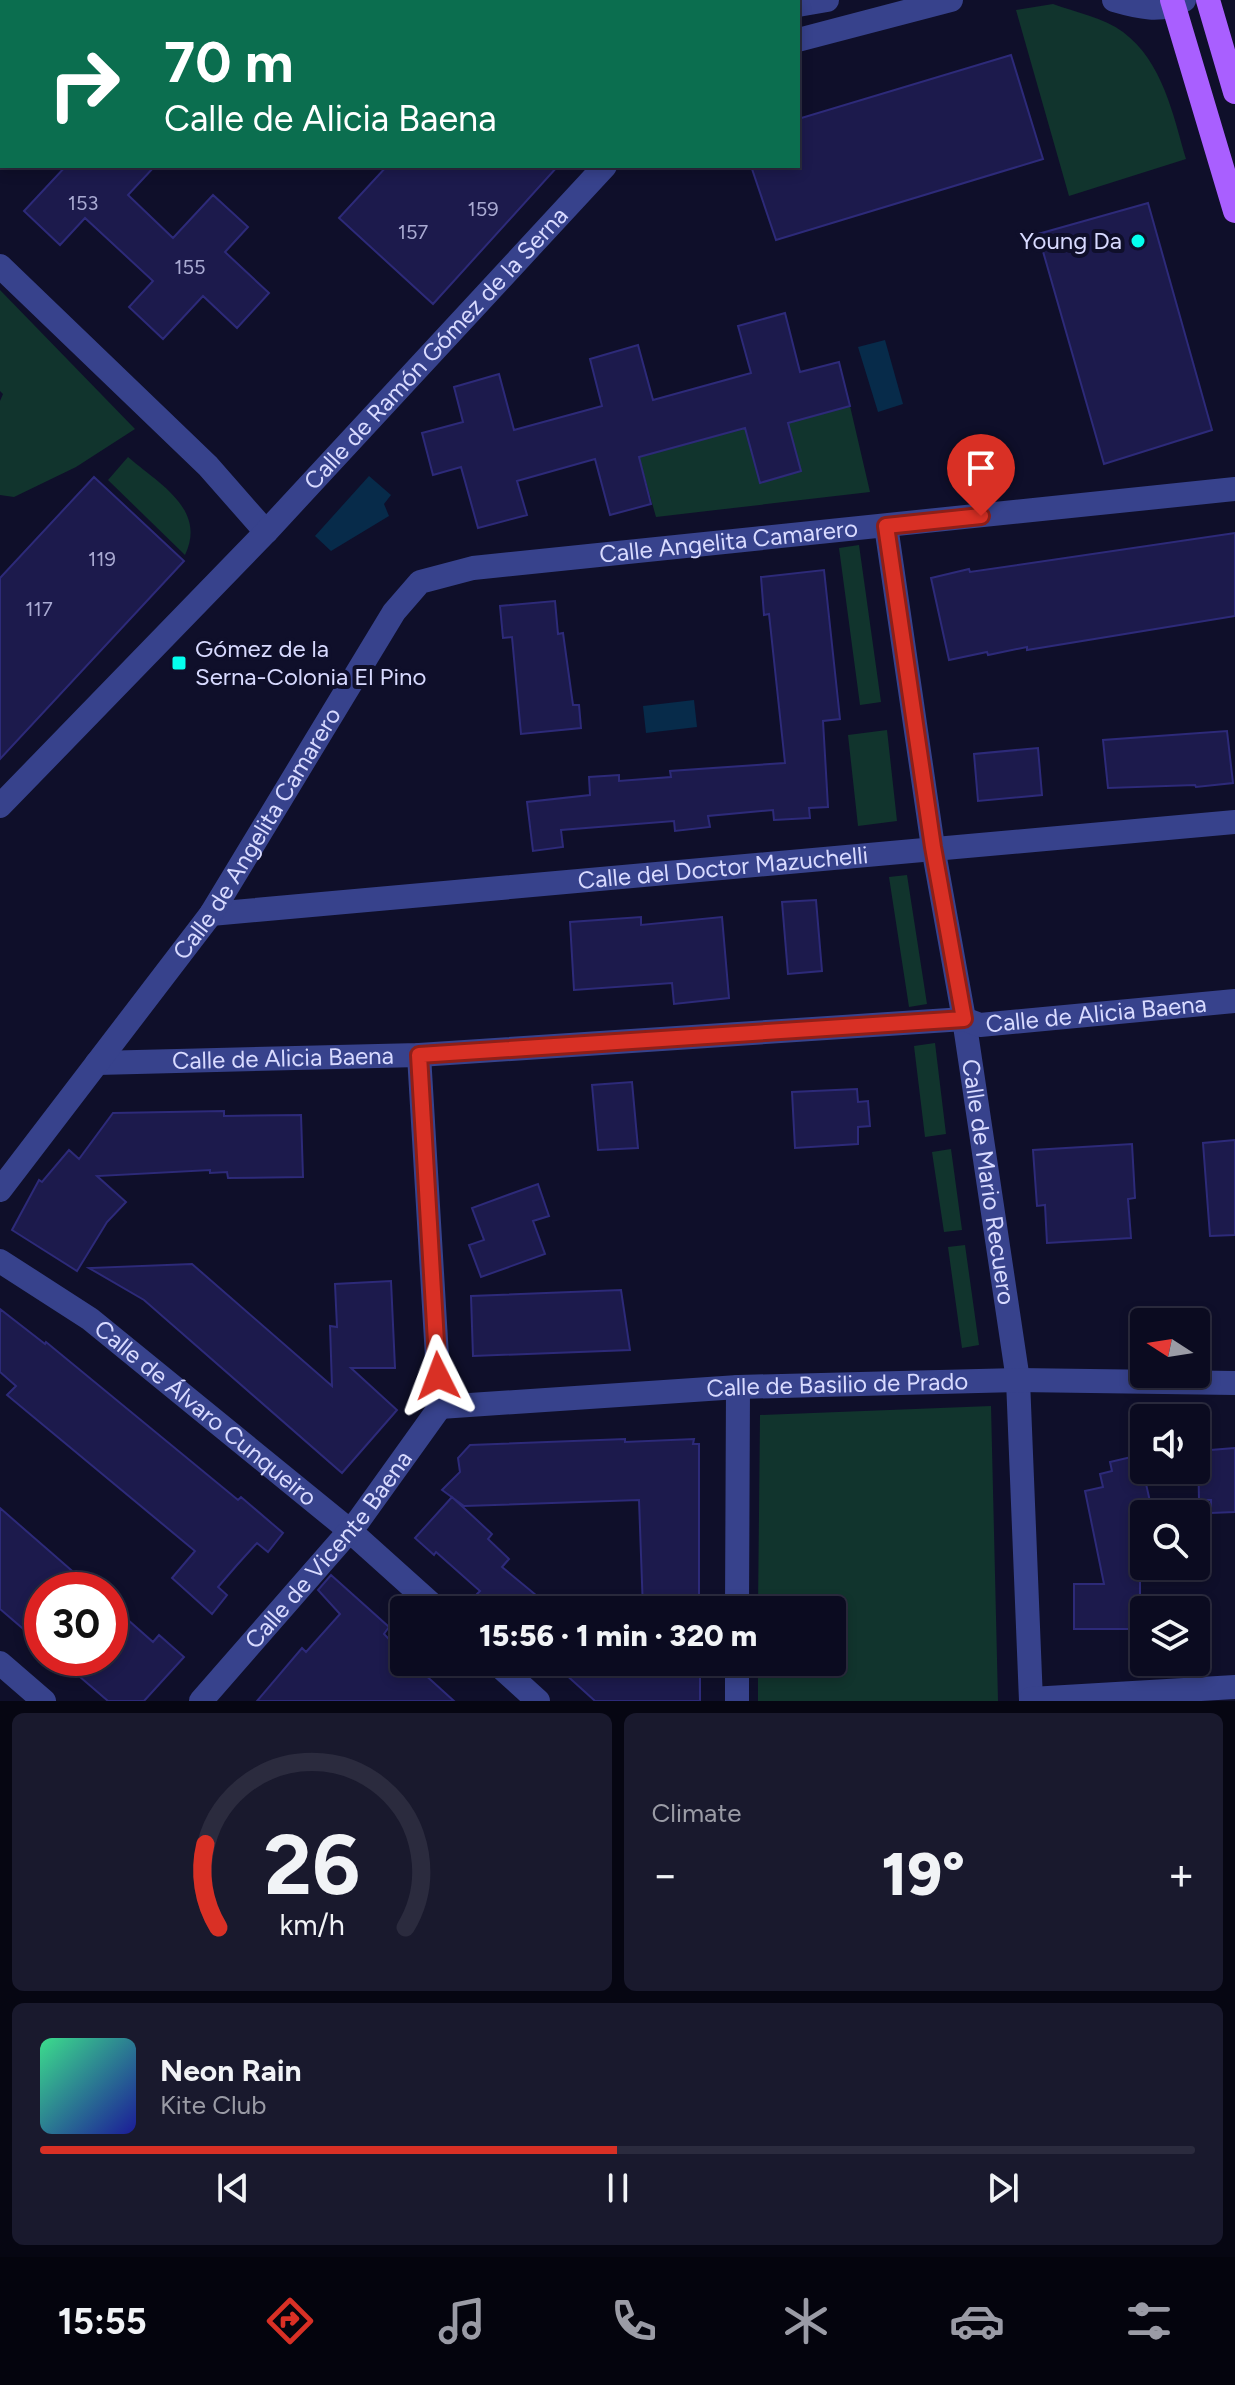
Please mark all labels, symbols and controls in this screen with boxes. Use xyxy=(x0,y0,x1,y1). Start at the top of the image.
text: 70 m xyxy=(164,29,294,96)
icon: right xyxy=(32,32,136,136)
text: Calle de Alicia Baena xyxy=(164,97,497,140)
house number: 153 xyxy=(68,191,98,215)
house number: 159 xyxy=(467,197,499,221)
street label: Calle de Ramón Gómez de la Serna xyxy=(298,201,574,496)
house number: 157 xyxy=(398,220,429,244)
place label: Young Da xyxy=(1019,226,1122,255)
marker: Young Da xyxy=(1129,232,1147,250)
house number: 155 xyxy=(174,255,206,279)
pin xyxy=(947,434,1015,516)
icon: arrive xyxy=(959,446,1003,490)
street label: Calle Angelita Camarero xyxy=(598,513,859,569)
house number: 119 xyxy=(88,547,116,571)
house number: 117 xyxy=(25,597,53,621)
place label: Gómez de la Serna-Colonia El Pino xyxy=(195,634,426,691)
marker: Gómez de la Serna-Colonia El Pino xyxy=(170,654,188,672)
street label: Calle de Angelita Camarero xyxy=(166,702,347,965)
street label: Calle del Doctor Mazuchelli xyxy=(576,840,869,895)
street label: Calle de Alicia Baena xyxy=(984,989,1208,1038)
street label: Calle de Alicia Baena xyxy=(172,1041,394,1075)
street label: Calle de Mario Recuero xyxy=(956,1057,1022,1307)
north arrow xyxy=(1130,1308,1210,1388)
map controls xyxy=(1130,1308,1210,1676)
street label: Calle de Álvaro Cunqueiro xyxy=(89,1314,323,1512)
position arrow xyxy=(396,1334,480,1418)
street label: Calle de Basilio de Prado xyxy=(705,1366,969,1403)
button: sound xyxy=(1130,1404,1210,1484)
street label: Calle de Vicente Baena xyxy=(238,1445,418,1654)
button: search xyxy=(1130,1500,1210,1580)
speed limit sign: 30 xyxy=(24,1572,128,1676)
button: layers xyxy=(1130,1596,1210,1676)
text: 15:56 · 1 min · 320 m xyxy=(479,1617,757,1654)
text: Climate xyxy=(652,1797,741,1829)
text: 26 xyxy=(264,1815,360,1915)
text: 19° xyxy=(881,1838,965,1910)
text: − xyxy=(652,1848,679,1901)
text: + xyxy=(1168,1848,1195,1901)
text: km/h xyxy=(279,1908,344,1942)
text: Neon Rain xyxy=(160,2052,302,2089)
text: Kite Club xyxy=(160,2089,266,2121)
icon: previous xyxy=(211,2166,255,2210)
icon: pause xyxy=(596,2166,640,2210)
icon: next xyxy=(981,2166,1025,2210)
icon: directions xyxy=(262,2293,318,2349)
icon: music xyxy=(434,2293,490,2349)
icon: phone xyxy=(606,2293,662,2349)
icon: climate xyxy=(778,2293,834,2349)
icon: car xyxy=(949,2293,1005,2349)
icon: filters xyxy=(1121,2293,1177,2349)
text: 15:55 xyxy=(58,2300,147,2343)

